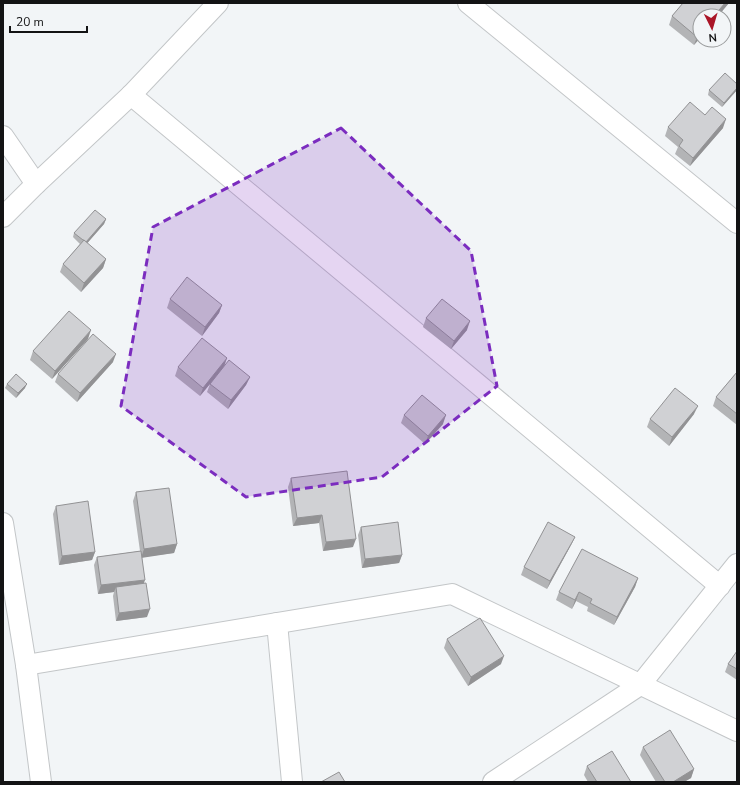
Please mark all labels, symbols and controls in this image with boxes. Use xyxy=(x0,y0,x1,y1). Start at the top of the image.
scale bar xyxy=(10,8,87,34)
north arrow xyxy=(692,8,732,48)
text: 20 m xyxy=(16,14,44,30)
text: N xyxy=(708,30,718,45)

